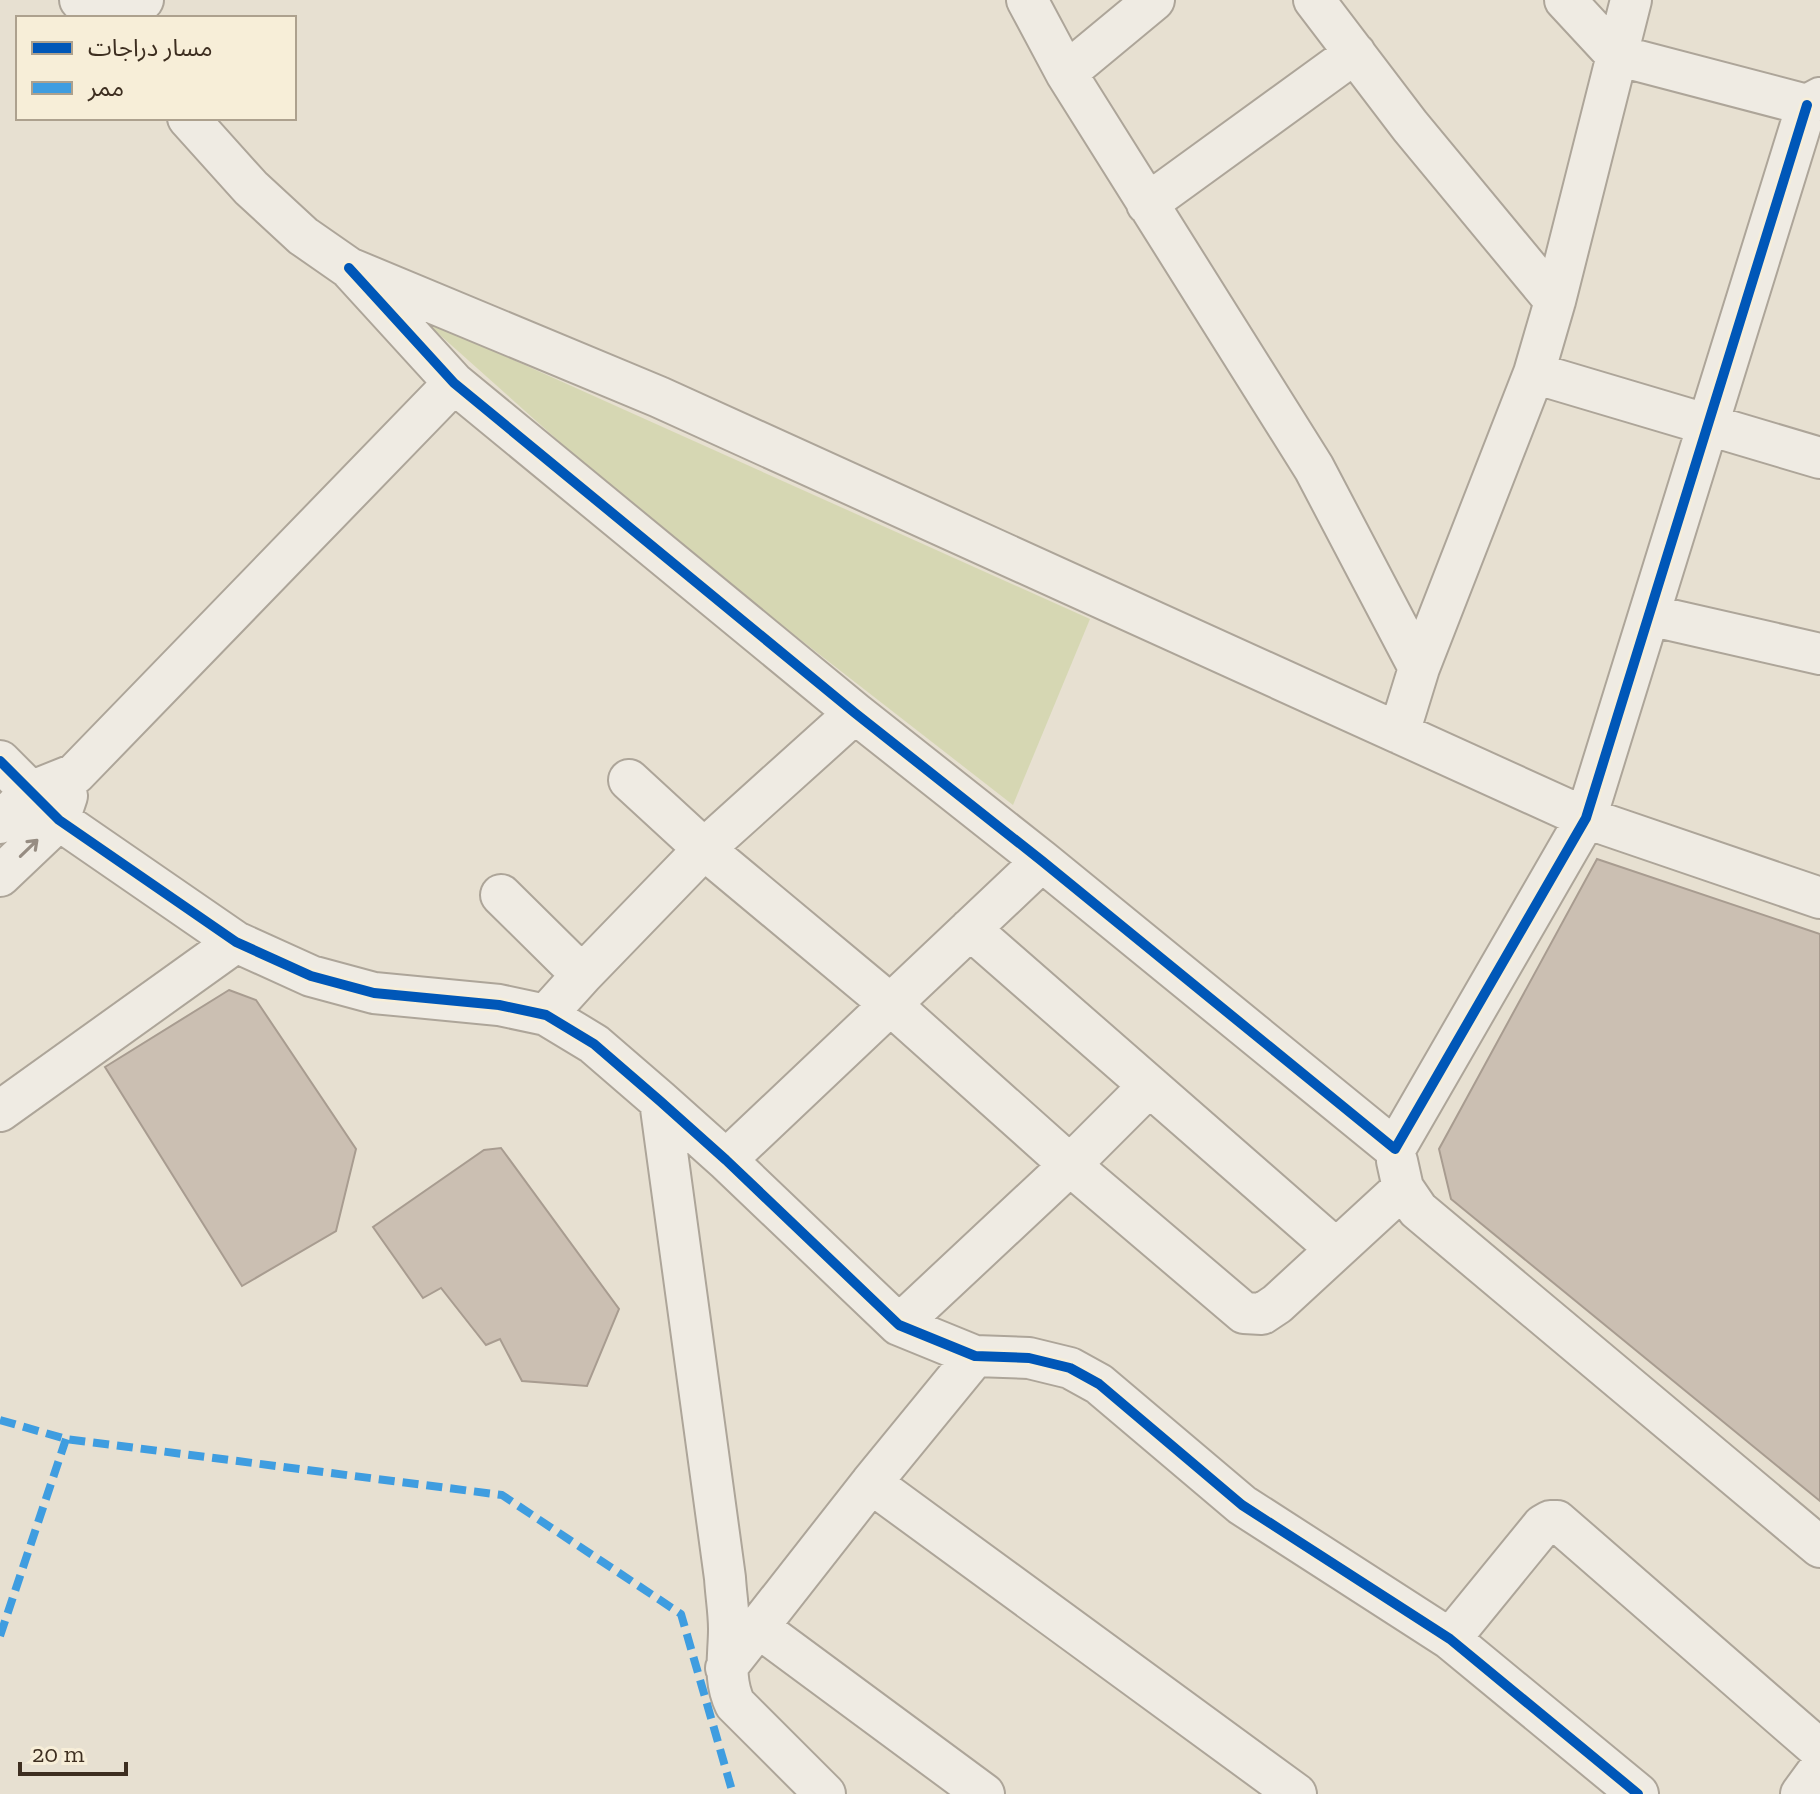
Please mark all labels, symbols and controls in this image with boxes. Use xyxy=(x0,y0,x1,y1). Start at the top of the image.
legend xyxy=(16,16,296,120)
text: مسار دراجات xyxy=(88,33,213,62)
text: ممر xyxy=(87,73,124,102)
one-way arrow xyxy=(19,839,38,858)
scale bar xyxy=(20,1726,126,1776)
text: 20 m xyxy=(32,1739,85,1768)

